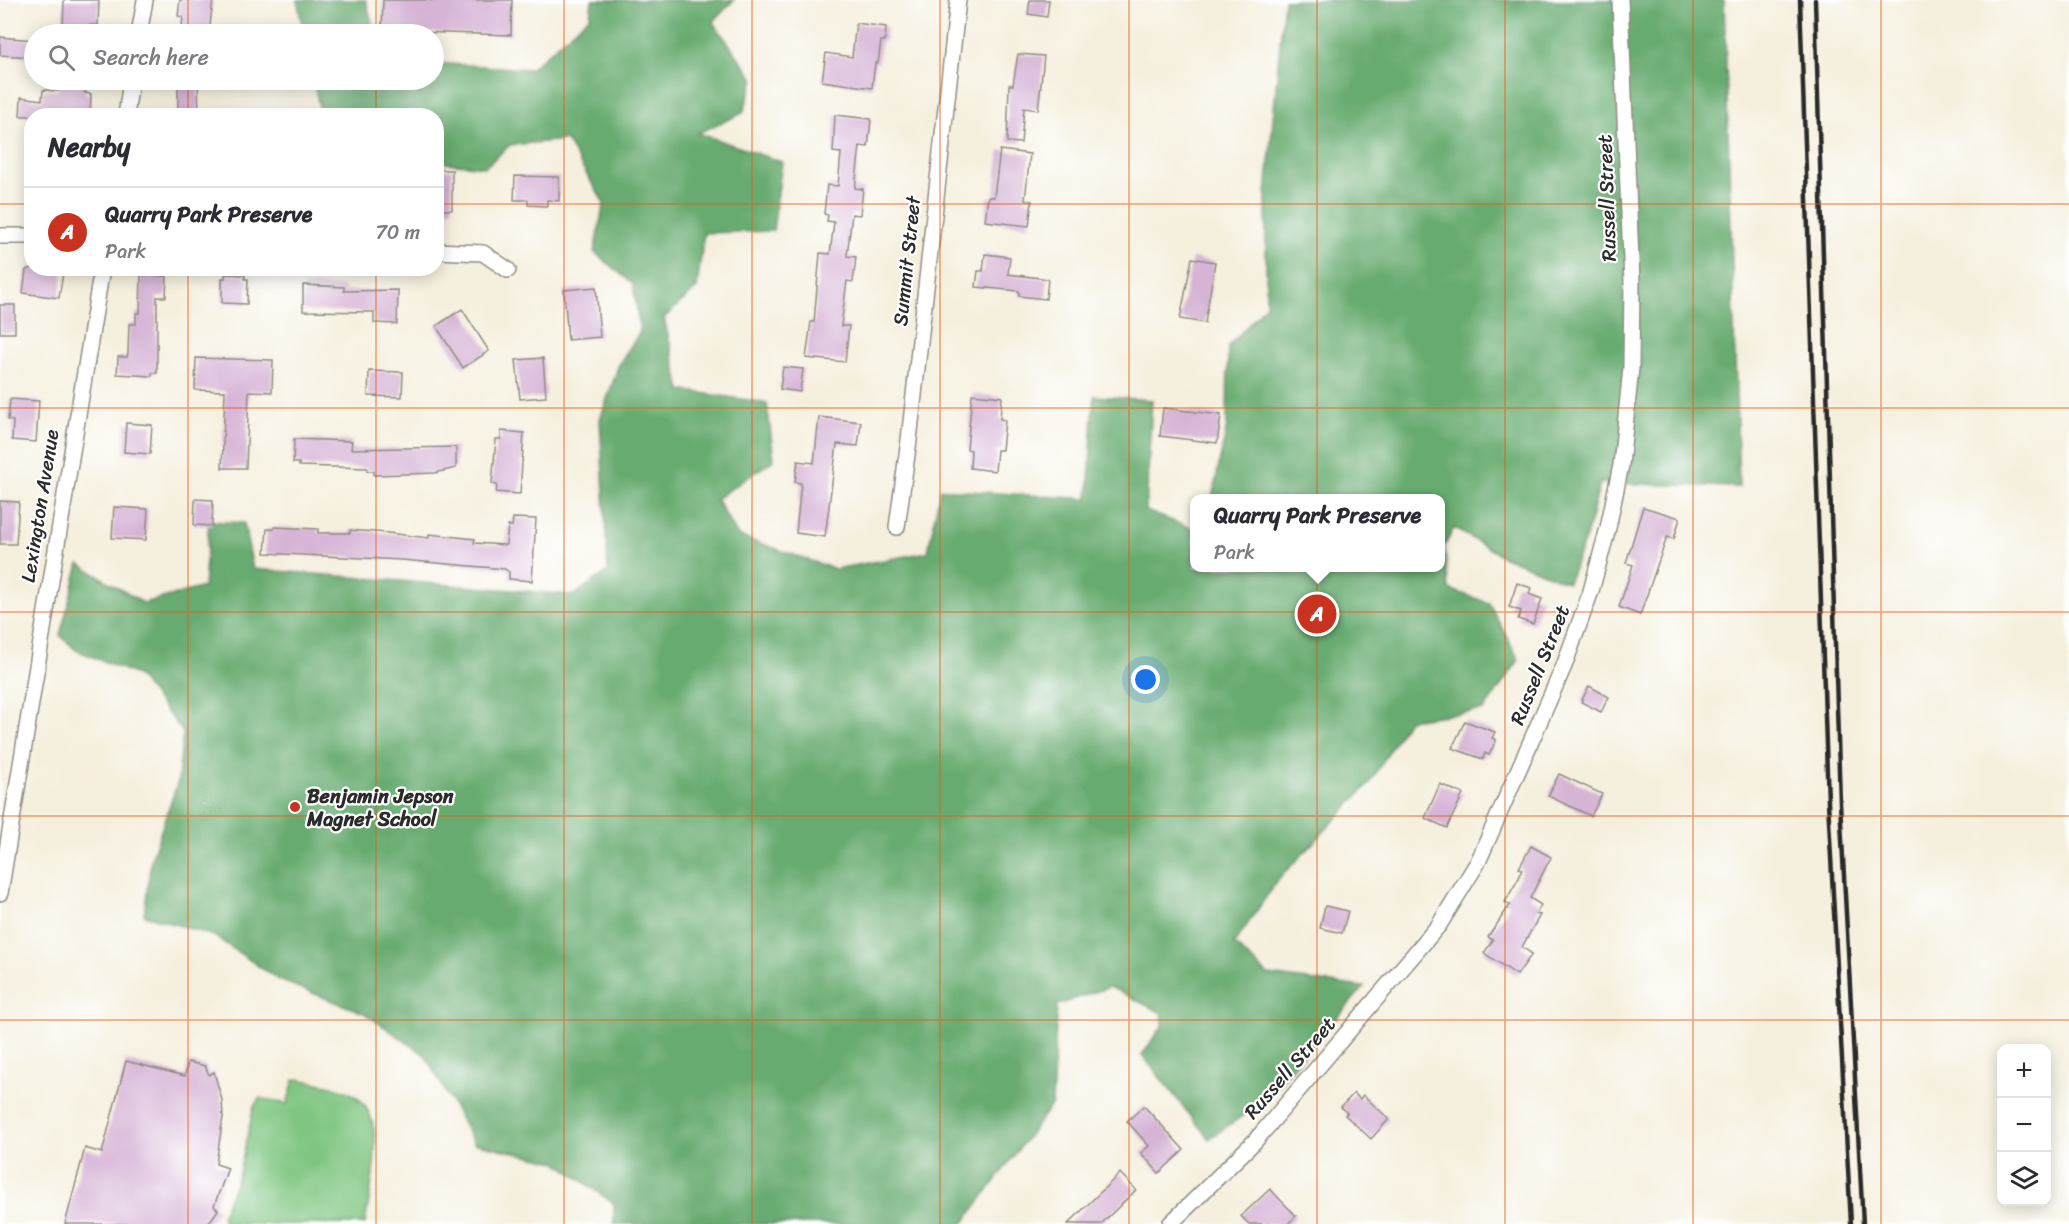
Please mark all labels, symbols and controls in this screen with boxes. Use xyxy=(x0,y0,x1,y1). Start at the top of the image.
search box xyxy=(24,24,444,90)
text: Search here xyxy=(93,38,209,77)
icon: search xyxy=(45,41,78,74)
text: Nearby xyxy=(48,124,130,170)
street label: Russell Street xyxy=(1587,134,1627,262)
street label: Summit Street xyxy=(883,193,931,328)
text: Quarry Park Preserve xyxy=(105,195,312,234)
text: A xyxy=(61,215,74,250)
text: 70 m xyxy=(375,215,420,250)
text: Park xyxy=(105,234,146,269)
street label: Lexington Avenue xyxy=(11,427,69,585)
popup xyxy=(1190,494,1445,572)
text: Quarry Park Preserve xyxy=(1214,496,1421,535)
text: Park xyxy=(1214,535,1255,570)
pin: A xyxy=(1298,592,1336,636)
street label: Russell Street xyxy=(1500,599,1580,730)
your location xyxy=(1131,665,1160,694)
place label: Benjamin Jepson Magnet School xyxy=(306,779,454,837)
marker: Benjamin Jepson Magnet School xyxy=(288,800,302,814)
street label: Russell Street xyxy=(1235,1008,1345,1127)
map controls xyxy=(1997,1044,2051,1206)
button: + xyxy=(1997,1044,2051,1098)
button: − xyxy=(1997,1098,2051,1152)
button: layers xyxy=(1997,1152,2051,1206)

